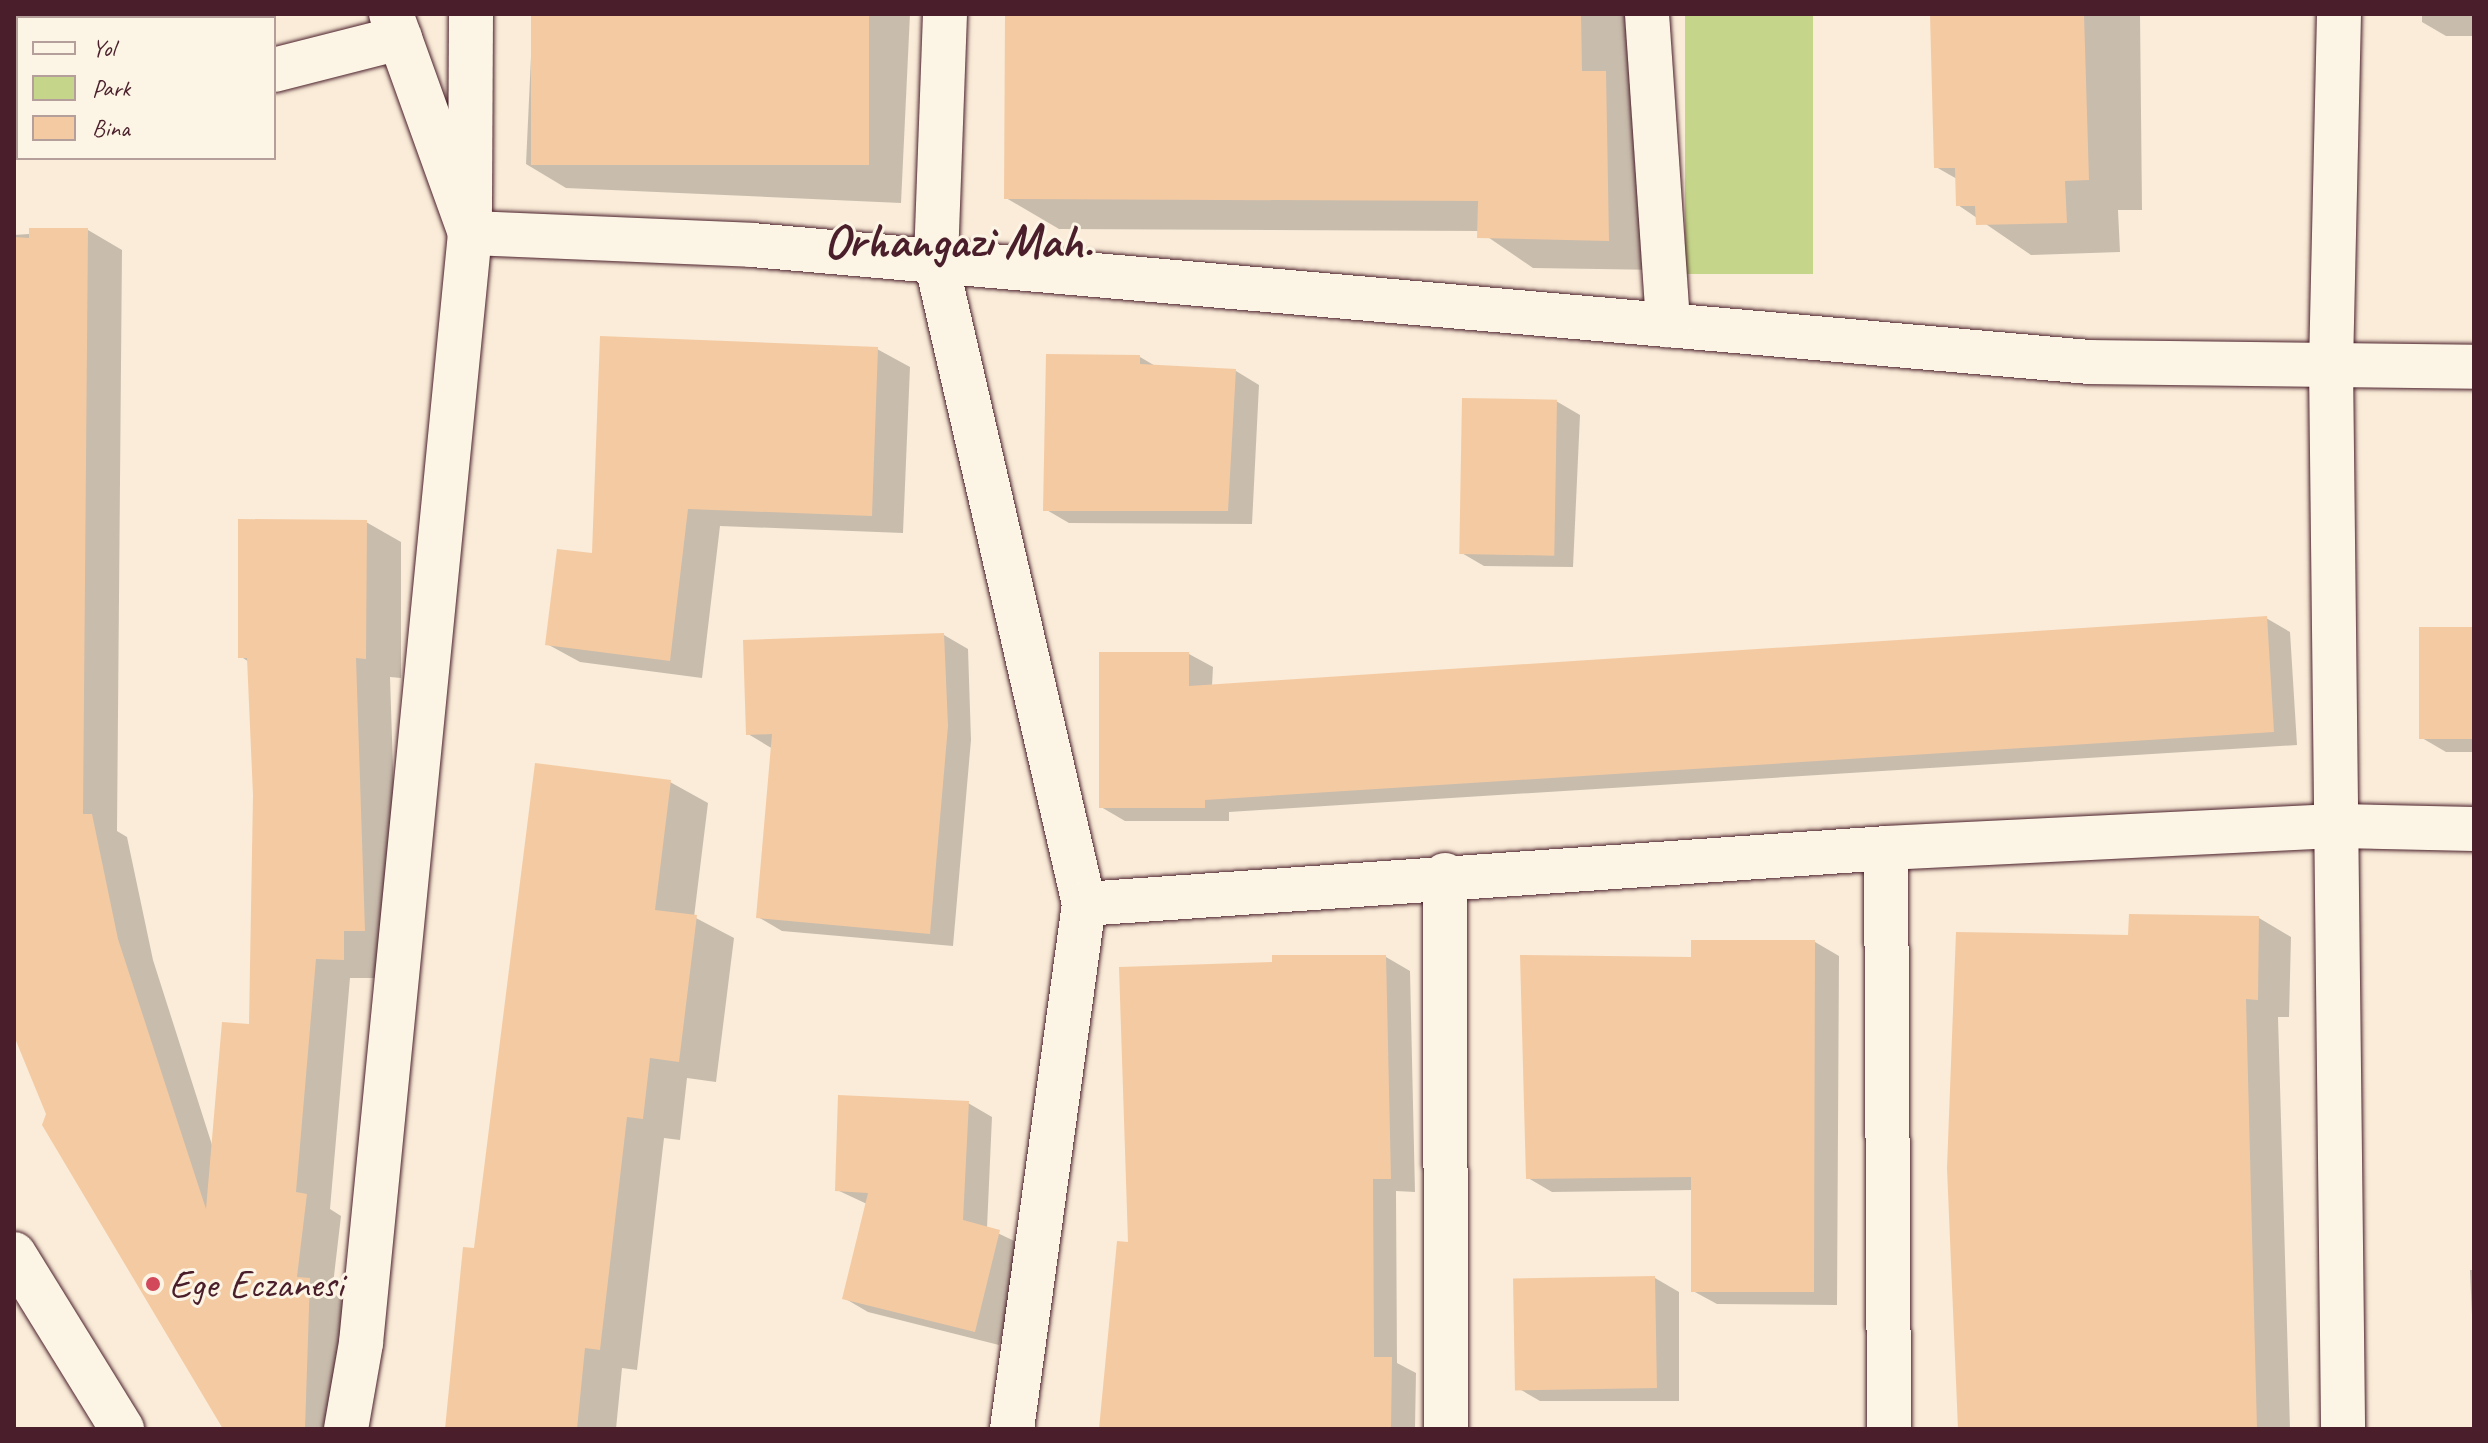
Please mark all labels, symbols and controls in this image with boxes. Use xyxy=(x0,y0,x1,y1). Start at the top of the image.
legend xyxy=(16,16,276,160)
text: Yol xyxy=(92,33,115,63)
text: Park xyxy=(92,73,130,103)
text: Bina xyxy=(92,113,130,143)
district label: Orhangazi Mah. xyxy=(823,213,1093,271)
place label: Ege Eczanesi xyxy=(169,1260,345,1308)
marker: Ege Eczanesi xyxy=(144,1275,162,1293)

